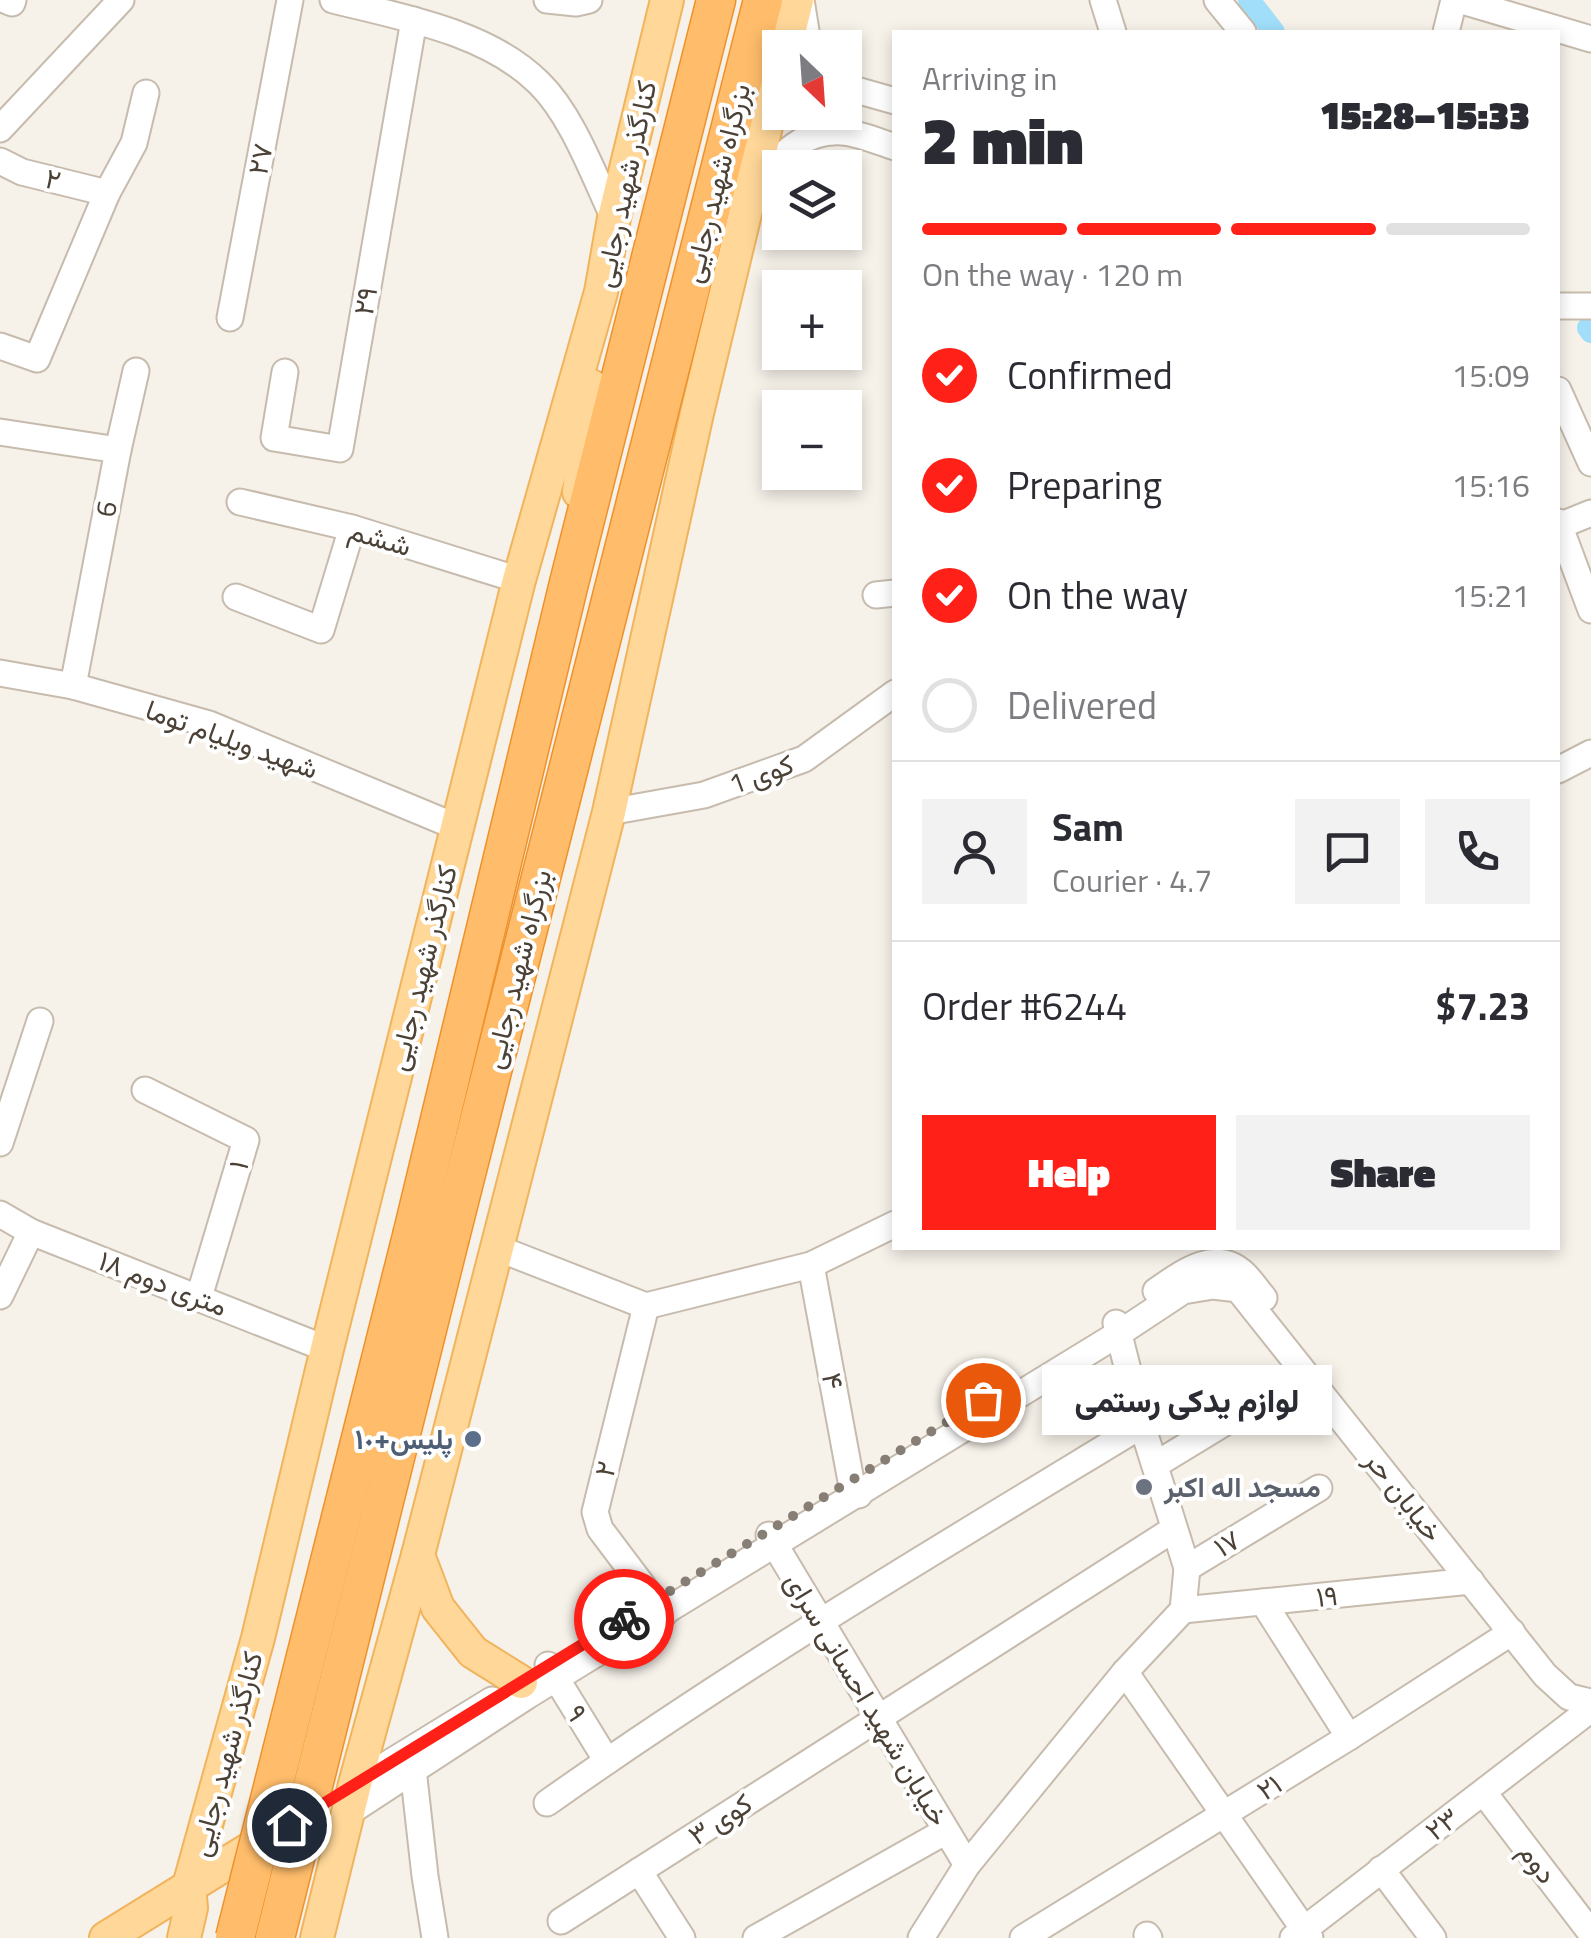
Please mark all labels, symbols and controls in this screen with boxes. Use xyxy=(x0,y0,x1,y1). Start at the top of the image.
north arrow xyxy=(762,30,862,130)
map controls xyxy=(762,30,862,490)
text: Arriving in xyxy=(922,54,1058,102)
street label: کنارگذر شهید رجایی xyxy=(582,76,667,291)
street label: بزرگراه شهید رجایی xyxy=(670,79,761,287)
text: 15:28–15:33 xyxy=(1320,86,1530,144)
text: 2 min xyxy=(922,90,1083,189)
street label: ۲۷ xyxy=(235,140,284,178)
button: layers xyxy=(762,150,862,250)
street label: ۲ xyxy=(41,156,65,201)
text: On the way · 120 m xyxy=(922,250,1183,298)
button: + xyxy=(762,270,862,370)
street label: ۲۹ xyxy=(341,283,388,319)
text: Confirmed xyxy=(1007,346,1173,404)
icon: check xyxy=(922,348,977,403)
text: 15:09 xyxy=(1451,351,1530,399)
button: − xyxy=(762,390,862,490)
text: Preparing xyxy=(1007,456,1162,514)
icon: check xyxy=(922,458,977,513)
text: 15:16 xyxy=(1451,461,1530,509)
street label: 6 xyxy=(83,497,128,521)
street label: ششم xyxy=(344,508,417,567)
text: On the way xyxy=(1007,566,1188,624)
icon: check xyxy=(922,568,977,623)
text: 15:21 xyxy=(1451,571,1530,619)
text: Delivered xyxy=(1007,676,1157,734)
street label: شهید ویلیام توما xyxy=(140,687,325,790)
street label: کوی 1 xyxy=(722,742,799,805)
text: Sam xyxy=(1052,798,1124,856)
button: person xyxy=(922,799,1027,904)
button: chat xyxy=(1295,799,1400,904)
button: phone xyxy=(1425,799,1530,904)
text: Courier · 4.7 xyxy=(1052,856,1212,904)
street label: کنارگذر شهید رجایی xyxy=(375,860,468,1075)
street label: بزرگراه شهید رجایی xyxy=(471,865,562,1073)
text: Order #6244 xyxy=(922,977,1127,1035)
text: $7.23 xyxy=(1435,977,1530,1035)
button: Help xyxy=(922,1115,1216,1230)
button: Share xyxy=(1236,1115,1530,1230)
street label: ۱ xyxy=(216,1155,259,1175)
street label: ۱۸ متری دوم xyxy=(92,1238,234,1327)
pin xyxy=(941,1358,1026,1443)
callout: لوازم یدکی رستمی xyxy=(1043,1365,1333,1435)
street label: ۴ xyxy=(811,1369,856,1393)
icon: bag xyxy=(956,1373,1011,1428)
text: لوازم یدکی رستمی xyxy=(1075,1376,1299,1424)
place label: پلیس+١٠ xyxy=(355,1417,453,1460)
marker: پلیس+١٠ xyxy=(462,1428,484,1450)
street label: خیابان حر xyxy=(1354,1440,1454,1551)
street label: ۲ xyxy=(582,1457,627,1481)
place label: مسجد اله اکبر xyxy=(1163,1465,1321,1508)
marker: مسجد اله اکبر xyxy=(1133,1476,1155,1498)
street label: ۱۷ xyxy=(1205,1518,1248,1567)
street label: خیابان شهید احسانی سرای xyxy=(774,1563,961,1834)
courier xyxy=(574,1569,674,1669)
street label: ۱۹ xyxy=(1314,1573,1340,1618)
icon: bike xyxy=(597,1592,652,1647)
street label: کنارگذر شهید رجایی xyxy=(177,1647,274,1861)
street label: ۹ xyxy=(556,1696,599,1730)
street label: ۲۱ xyxy=(1248,1762,1290,1811)
street label: کوی ۳ xyxy=(679,1782,760,1855)
pin xyxy=(247,1783,332,1868)
street label: ۲۳ xyxy=(1416,1796,1468,1851)
icon: home xyxy=(262,1798,317,1853)
street label: دوم xyxy=(1508,1833,1568,1893)

